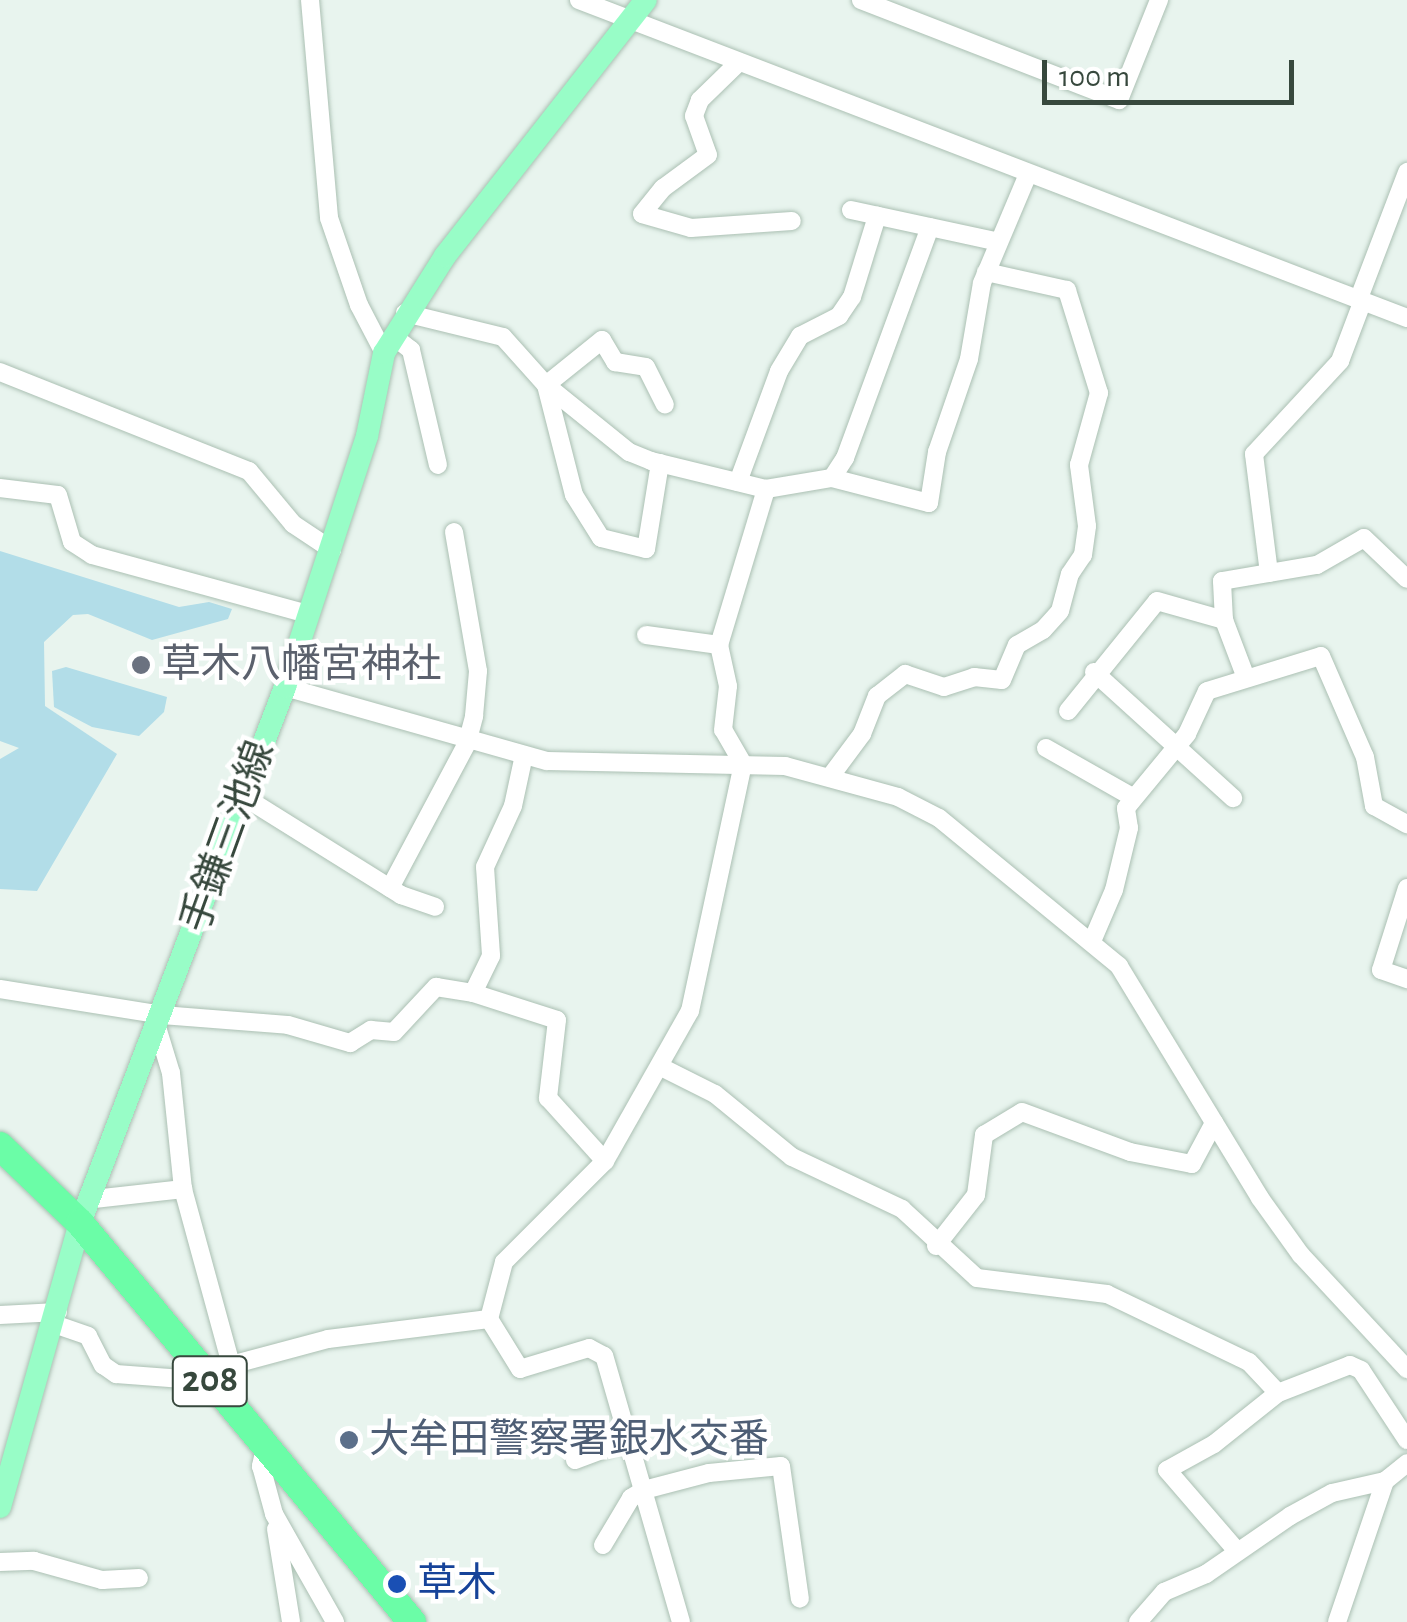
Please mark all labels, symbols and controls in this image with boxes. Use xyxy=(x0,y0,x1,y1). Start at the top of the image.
scale bar xyxy=(1047,40,1300,102)
text: 100 m xyxy=(1059,62,1130,92)
place label: 草木八幡宮神社 xyxy=(161,641,441,689)
marker: 草木八幡宮神社 xyxy=(130,654,152,676)
street label: 手鎌三池線 xyxy=(171,735,285,939)
road number: 208 xyxy=(170,1348,250,1414)
place label: 大牟田警察署銀水交番 xyxy=(369,1416,769,1464)
marker: 大牟田警察署銀水交番 xyxy=(338,1429,360,1451)
place label: 草木 xyxy=(417,1560,497,1608)
marker: 草木 xyxy=(386,1573,408,1595)

